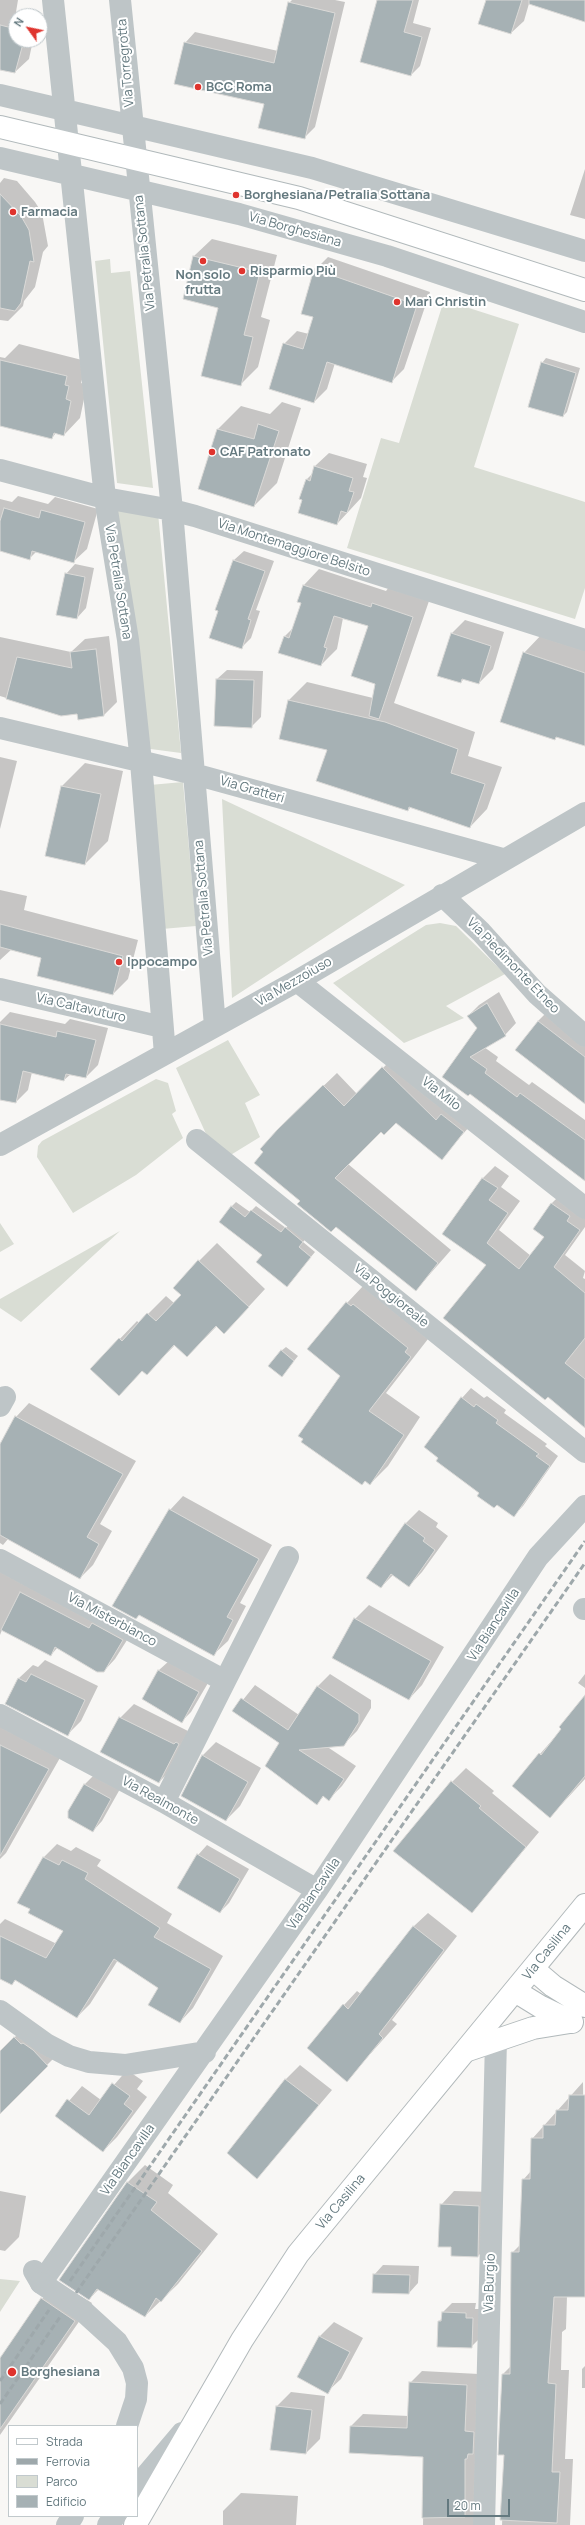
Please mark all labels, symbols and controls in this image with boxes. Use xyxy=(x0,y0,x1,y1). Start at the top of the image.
north arrow xyxy=(8,8,48,48)
text: N xyxy=(10,14,27,29)
street label: Via Torregrotta xyxy=(114,18,138,108)
place label: BCC Roma xyxy=(206,79,272,95)
marker: BCC Roma xyxy=(193,82,203,92)
place label: Borghesiana/Petralia Sottana xyxy=(244,187,430,203)
marker: Borghesiana/Petralia Sottana xyxy=(231,190,241,200)
street label: Via Petralia Sottana xyxy=(131,194,159,312)
place label: Farmacia xyxy=(21,204,78,220)
marker: Farmacia xyxy=(8,207,18,217)
street label: Via Borghesiana xyxy=(247,209,343,251)
marker: Non solo frutta xyxy=(198,256,208,266)
place label: Risparmio Più xyxy=(250,263,336,279)
marker: Risparmio Più xyxy=(237,266,247,276)
place label: Non solo frutta xyxy=(176,267,230,298)
place label: Marì Christin xyxy=(405,294,486,310)
marker: Marì Christin xyxy=(392,297,402,307)
place label: CAF Patronato xyxy=(220,444,311,460)
marker: CAF Patronato xyxy=(207,447,217,457)
street label: Via Montemaggiore Belsito xyxy=(216,516,372,580)
street label: Via Petralia Sottana xyxy=(101,523,135,641)
street label: Via Gratteri xyxy=(218,773,286,807)
street label: Via Petralia Sottana xyxy=(191,839,217,957)
street label: Via Piedimonte Etneo xyxy=(463,915,563,1017)
place label: Ippocampo xyxy=(127,954,197,970)
street label: Via Mezzoiuso xyxy=(253,954,335,1010)
marker: Ippocampo xyxy=(114,957,124,967)
street label: Via Caltavuturo xyxy=(35,990,127,1026)
street label: Via Milo xyxy=(418,1074,464,1114)
street label: Via Poggioreale xyxy=(350,1261,432,1331)
street label: Via Biancavilla xyxy=(465,1586,523,1664)
street label: Via Misterbianco xyxy=(65,1590,159,1650)
street label: Via Realmonte xyxy=(119,1774,201,1828)
street label: Via Biancavilla xyxy=(284,1855,344,1933)
street label: Via Casilina xyxy=(520,1921,574,1983)
street label: Via Biancavilla xyxy=(98,2121,158,2199)
street label: Via Casilina xyxy=(313,2171,369,2233)
street label: Via Burgio xyxy=(481,2253,499,2313)
place label: Borghesiana xyxy=(21,2364,100,2380)
marker: Borghesiana xyxy=(6,2366,18,2378)
legend xyxy=(8,2425,138,2517)
text: Strada xyxy=(46,2433,83,2450)
text: Ferrovia xyxy=(46,2453,90,2470)
text: Parco xyxy=(46,2473,77,2490)
scale bar xyxy=(449,2491,512,2517)
text: Edificio xyxy=(46,2493,86,2510)
text: 20 m xyxy=(454,2497,481,2514)

